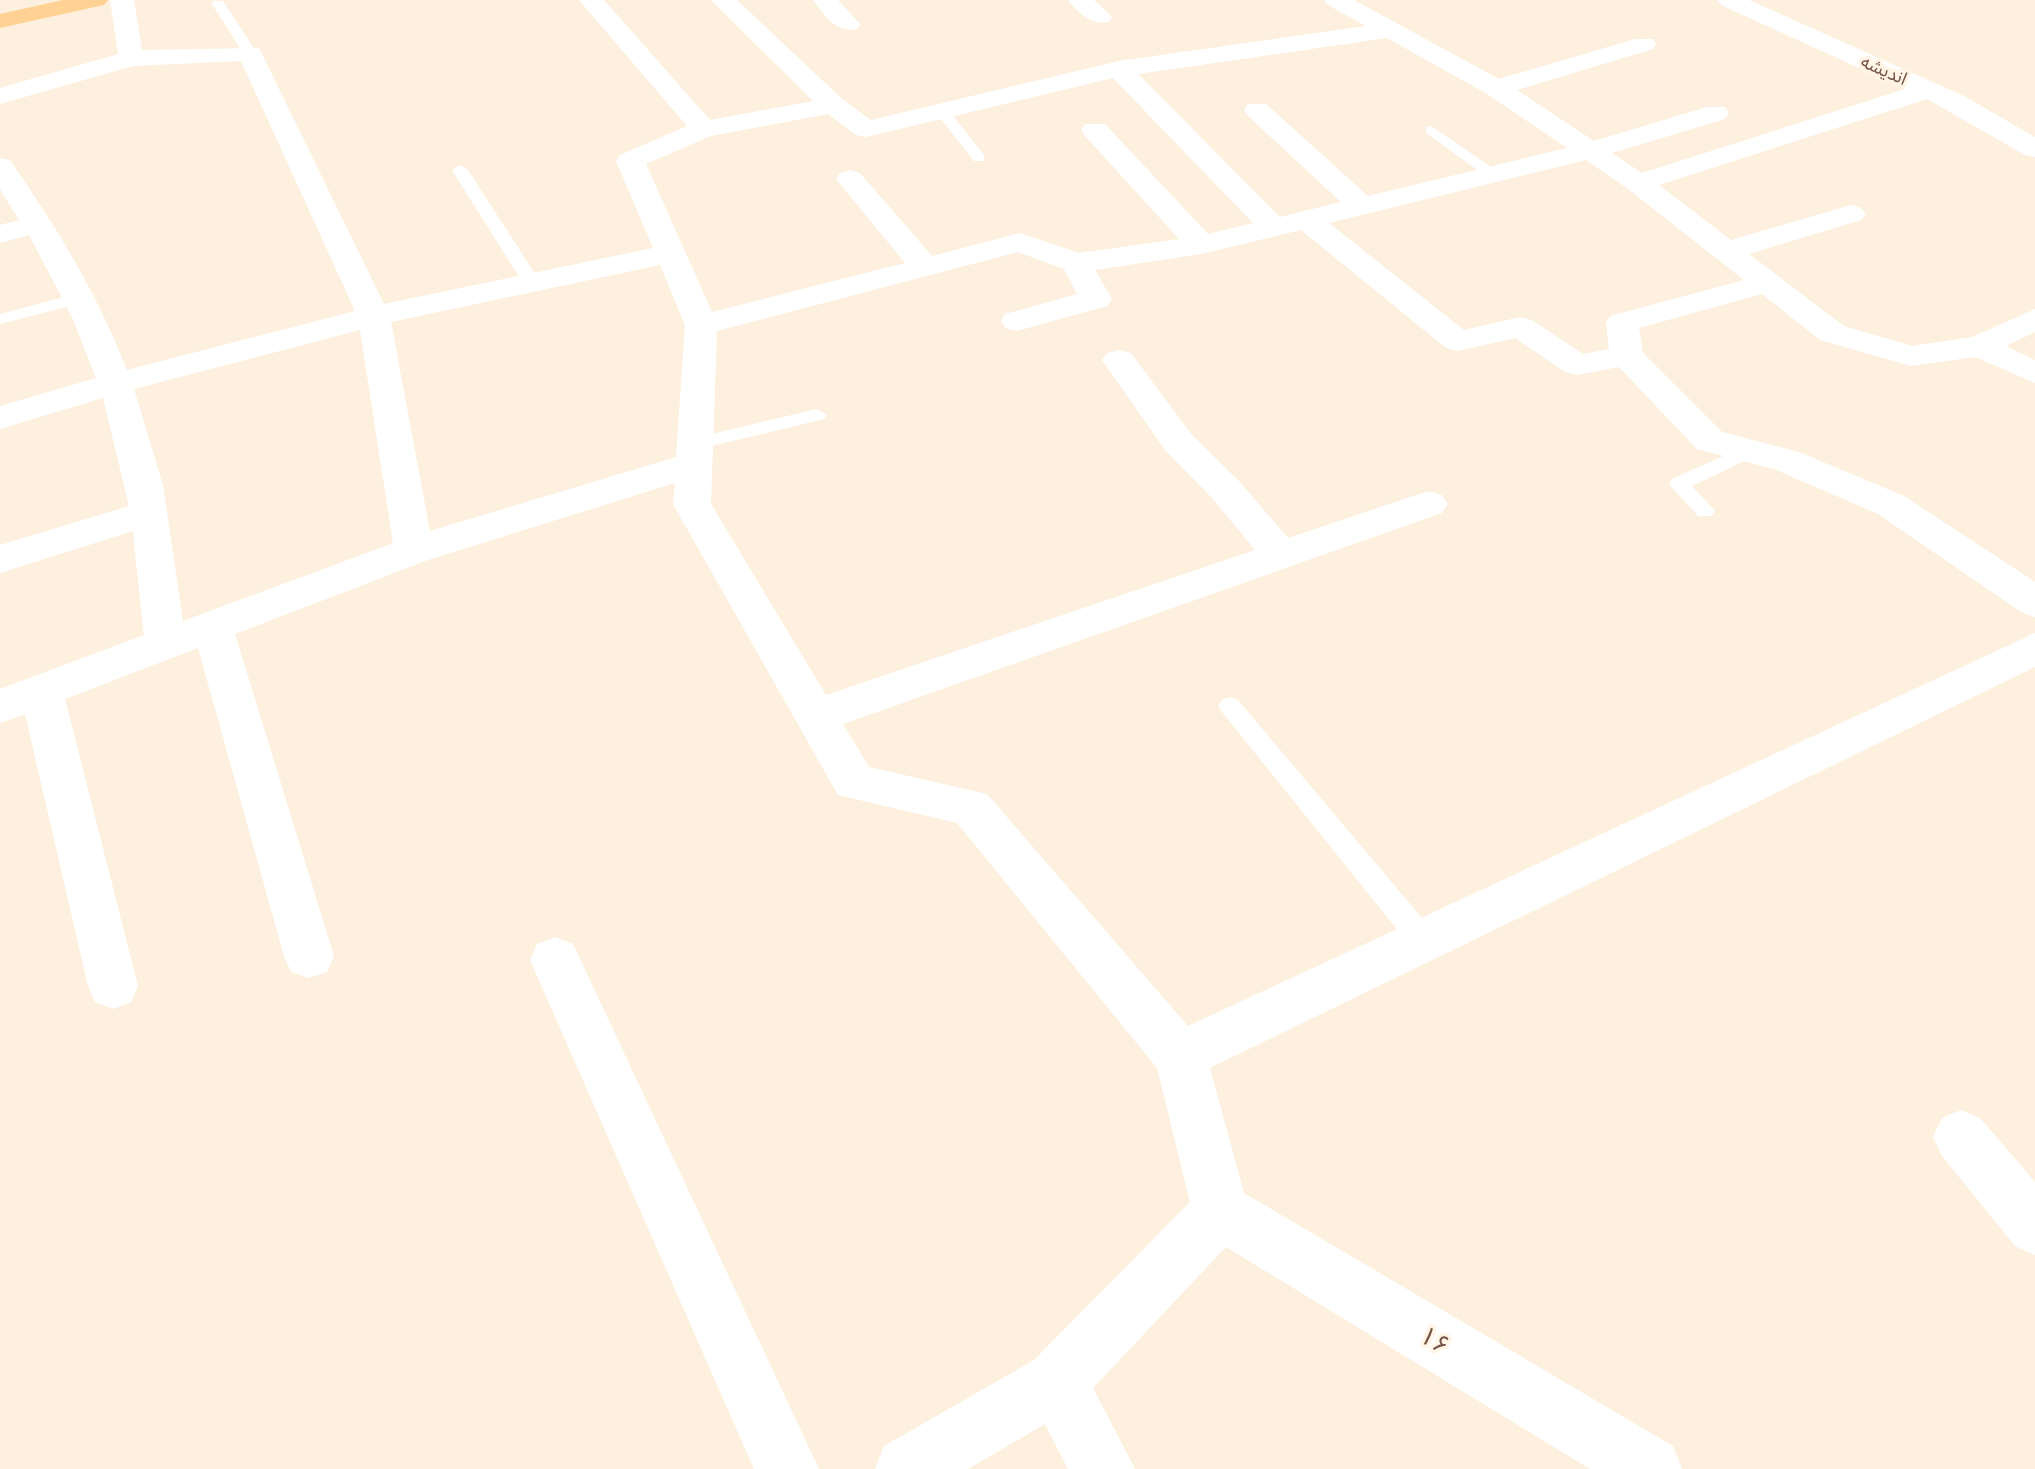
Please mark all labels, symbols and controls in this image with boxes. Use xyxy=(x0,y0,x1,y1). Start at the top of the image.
street label: اندیشه xyxy=(1857,49,1911,91)
street label: ۱۶ xyxy=(1413,1318,1457,1362)

